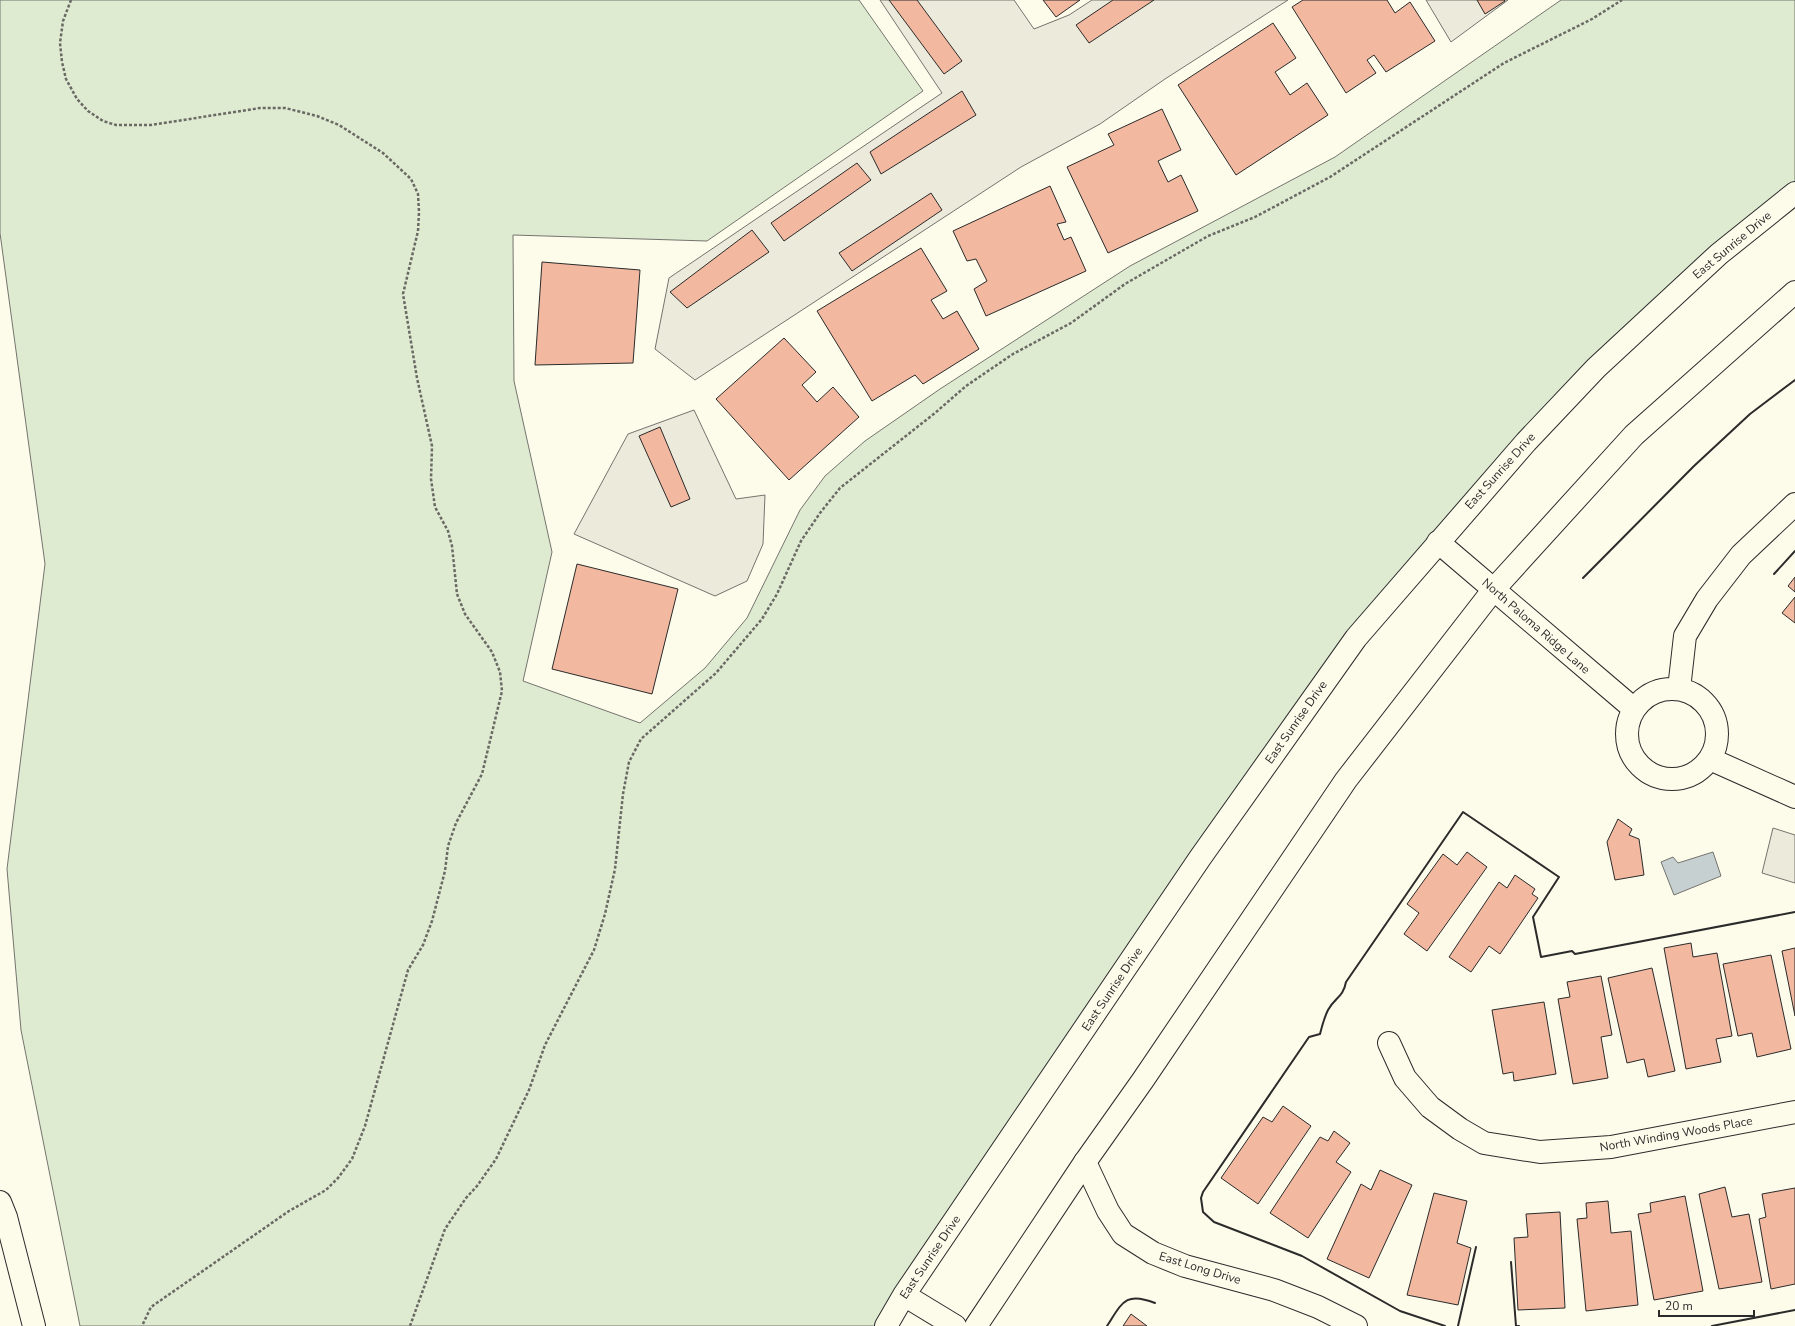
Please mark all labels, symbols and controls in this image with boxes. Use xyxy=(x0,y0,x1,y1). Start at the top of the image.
street label: East Sunrise Drive xyxy=(1689,207,1775,283)
street label: East Sunrise Drive xyxy=(1461,429,1539,513)
street label: North Paloma Ridge Lane xyxy=(1479,575,1593,677)
street label: East Sunrise Drive xyxy=(1261,677,1331,767)
street label: East Sunrise Drive xyxy=(1078,944,1146,1034)
street label: North Winding Woods Place xyxy=(1598,1113,1754,1155)
street label: East Sunrise Drive xyxy=(896,1212,964,1302)
street label: East Long Drive xyxy=(1157,1248,1243,1288)
scale bar xyxy=(1659,1292,1754,1318)
text: 20 m xyxy=(1665,1298,1693,1314)

